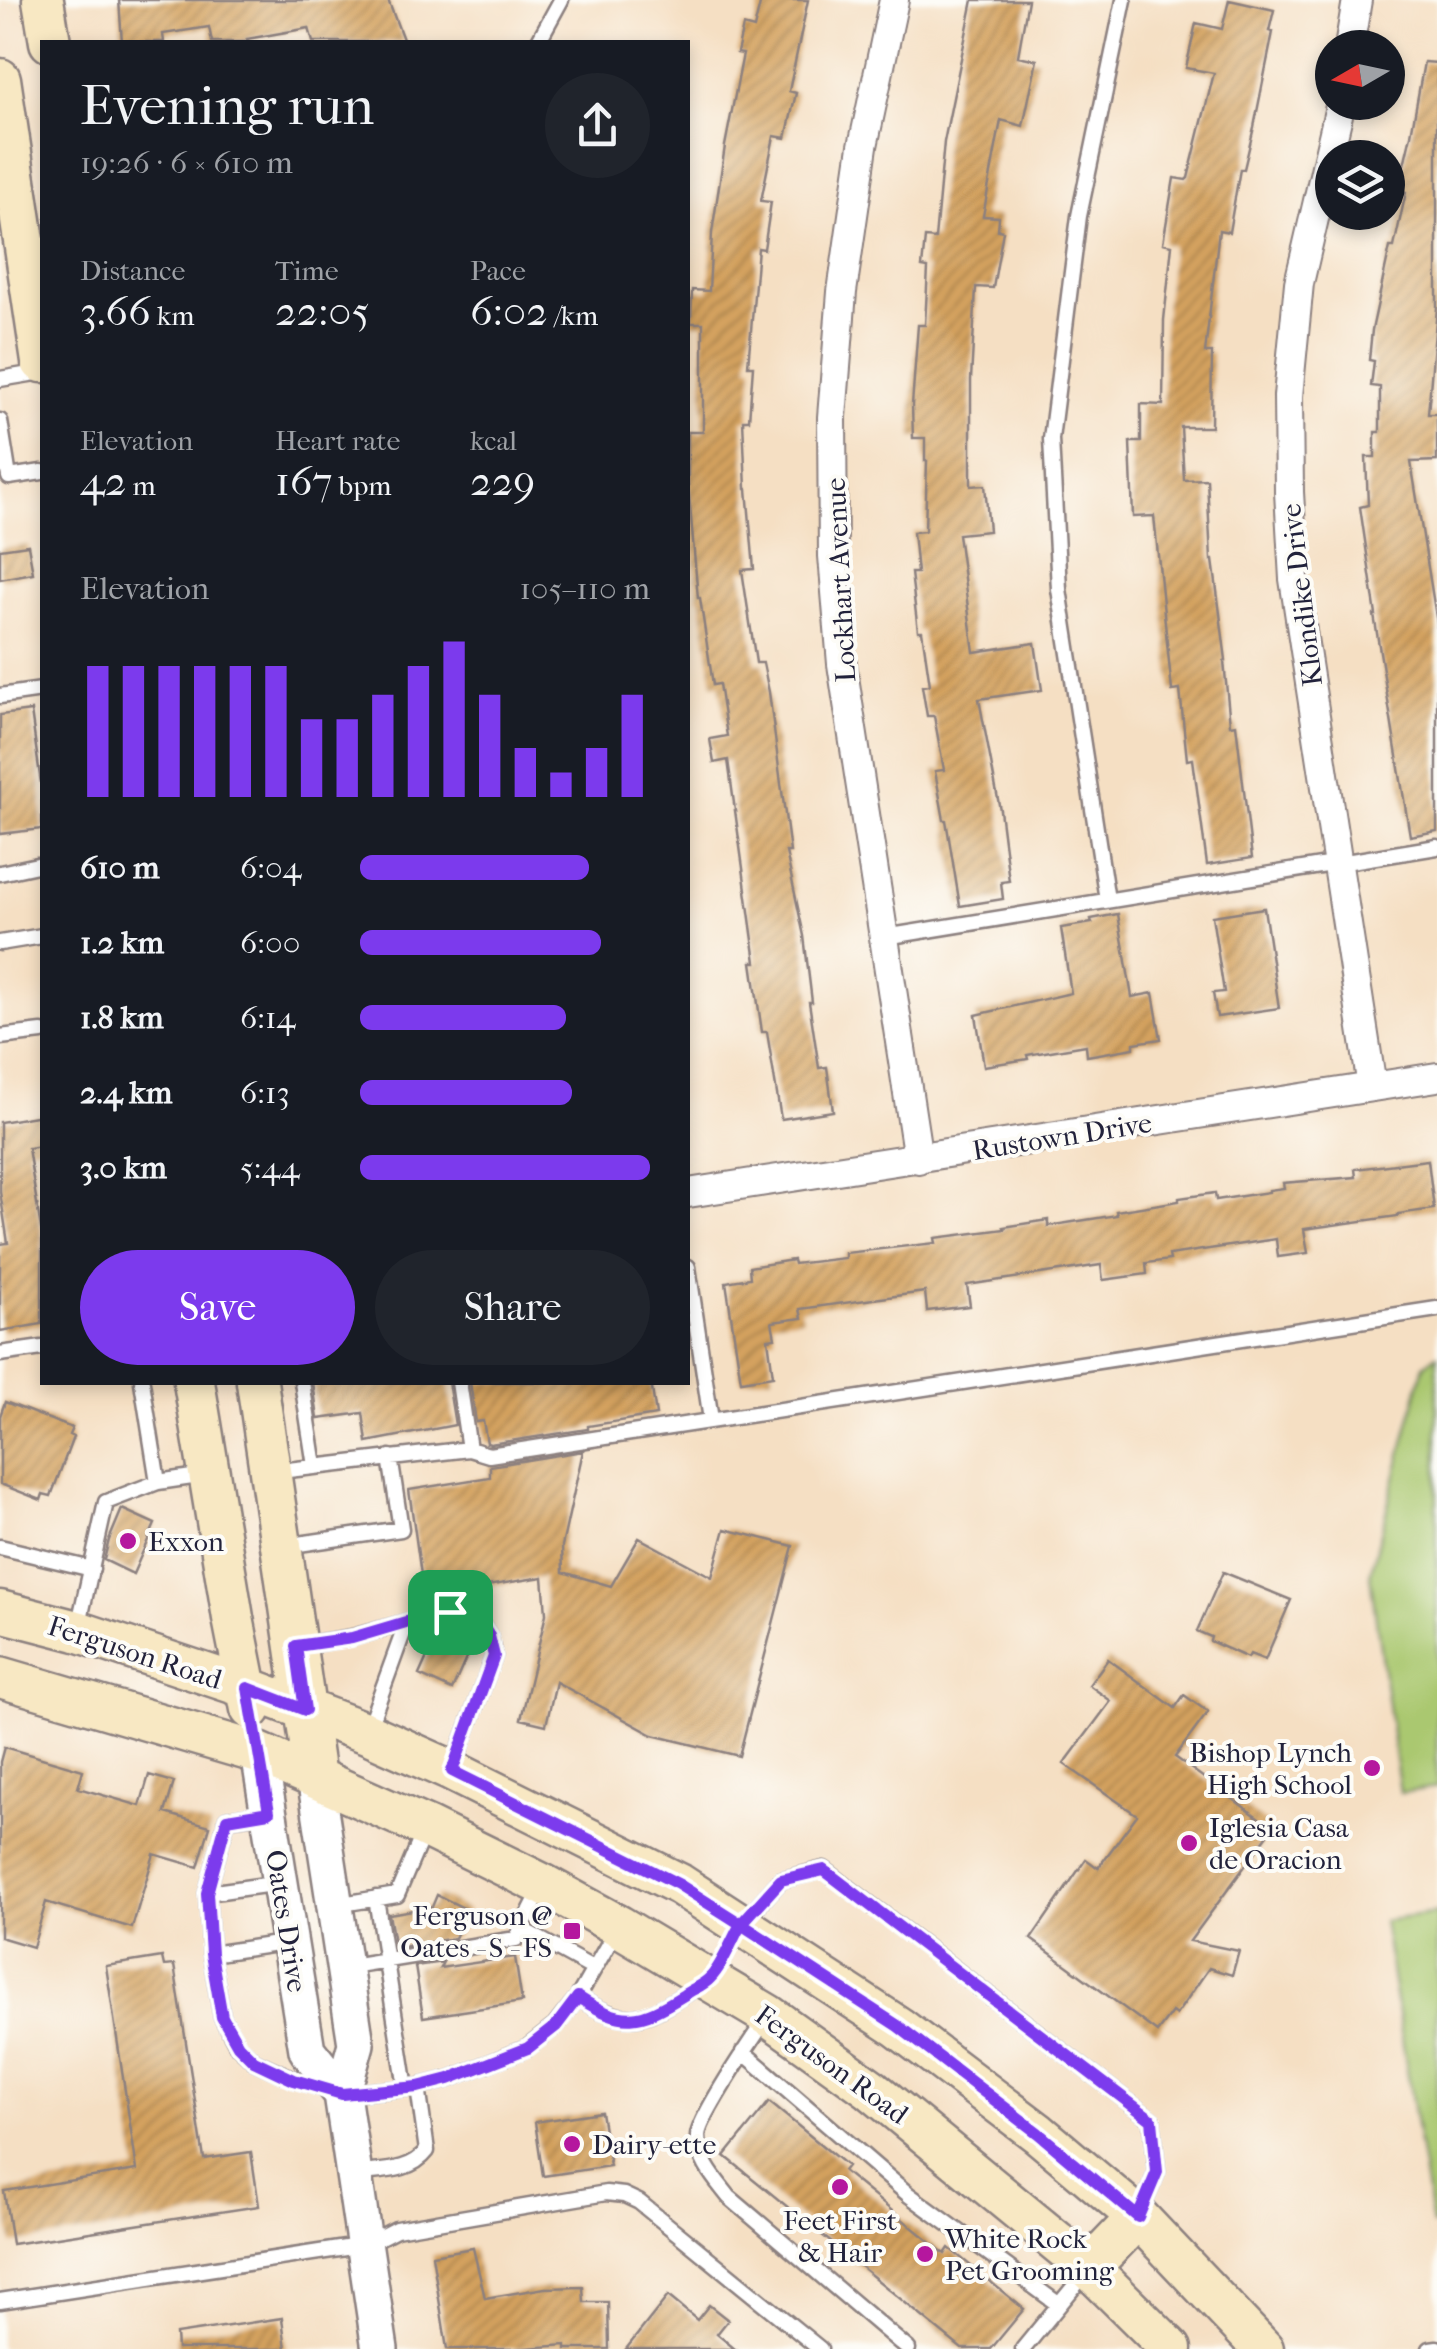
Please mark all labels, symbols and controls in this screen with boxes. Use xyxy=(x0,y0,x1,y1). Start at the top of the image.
north arrow xyxy=(1315,30,1405,120)
map controls xyxy=(1315,30,1405,230)
button: share xyxy=(545,73,650,178)
text: Evening run xyxy=(80,74,374,138)
button: layers xyxy=(1315,140,1405,230)
text: 19:26 · 6 × 610 m xyxy=(80,144,293,181)
text: Distance xyxy=(80,254,185,287)
text: Time xyxy=(275,254,339,287)
text: Pace xyxy=(470,254,526,287)
text: 3.66 xyxy=(80,287,151,336)
text: 22:05 xyxy=(275,287,370,336)
text: 6:02 xyxy=(470,287,548,336)
text: km xyxy=(151,299,195,332)
text: /km xyxy=(548,299,598,332)
text: Elevation xyxy=(80,424,193,457)
text: Heart rate xyxy=(275,424,400,457)
text: kcal xyxy=(470,424,517,457)
text: 42 xyxy=(80,457,126,506)
text: 167 xyxy=(275,457,333,506)
text: 229 xyxy=(470,457,535,506)
text: m xyxy=(126,469,156,502)
text: bpm xyxy=(333,469,392,502)
street label: Lockhart Avenue xyxy=(819,477,862,683)
street label: Klondike Drive xyxy=(1274,502,1329,688)
text: Elevation xyxy=(80,570,209,607)
text: 105–110 m xyxy=(520,570,650,607)
text: 610 m xyxy=(80,849,160,886)
text: 6:04 xyxy=(240,849,301,886)
text: 1.2 km xyxy=(80,924,164,961)
text: 6:00 xyxy=(240,924,300,961)
text: 1.8 km xyxy=(80,999,164,1036)
text: 6:14 xyxy=(240,999,295,1036)
text: 2.4 km xyxy=(80,1074,172,1111)
text: 6:13 xyxy=(240,1074,290,1111)
street label: Rustown Drive xyxy=(970,1106,1154,1167)
text: 3.0 km xyxy=(80,1149,167,1186)
text: 5:44 xyxy=(240,1149,300,1186)
button: Save xyxy=(80,1250,355,1365)
button: Share xyxy=(375,1250,650,1365)
place label: Exxon xyxy=(148,1525,224,1558)
marker: Exxon xyxy=(117,1530,139,1552)
pin xyxy=(408,1570,493,1655)
icon: arrive xyxy=(423,1585,478,1640)
street label: Ferguson Road xyxy=(44,1609,227,1696)
place label: Bishop Lynch High School xyxy=(1189,1736,1352,1801)
marker: Bishop Lynch High School xyxy=(1361,1757,1383,1779)
place label: Iglesia Casa de Oracion xyxy=(1209,1811,1350,1876)
marker: Iglesia Casa de Oracion xyxy=(1178,1832,1200,1854)
street label: Oates Drive xyxy=(259,1848,314,1995)
place label: Ferguson @ Oates - S - FS xyxy=(400,1899,552,1964)
marker: Ferguson @ Oates - S - FS xyxy=(561,1920,583,1942)
street label: Ferguson Road xyxy=(749,1998,915,2131)
place label: Dairy-ette xyxy=(592,2128,716,2161)
marker: Dairy-ette xyxy=(561,2133,583,2155)
marker: Feet First & Hair xyxy=(829,2176,851,2198)
place label: Feet First & Hair xyxy=(783,2204,897,2269)
place label: White Rock Pet Grooming xyxy=(944,2222,1115,2287)
marker: White Rock Pet Grooming xyxy=(914,2243,936,2265)

